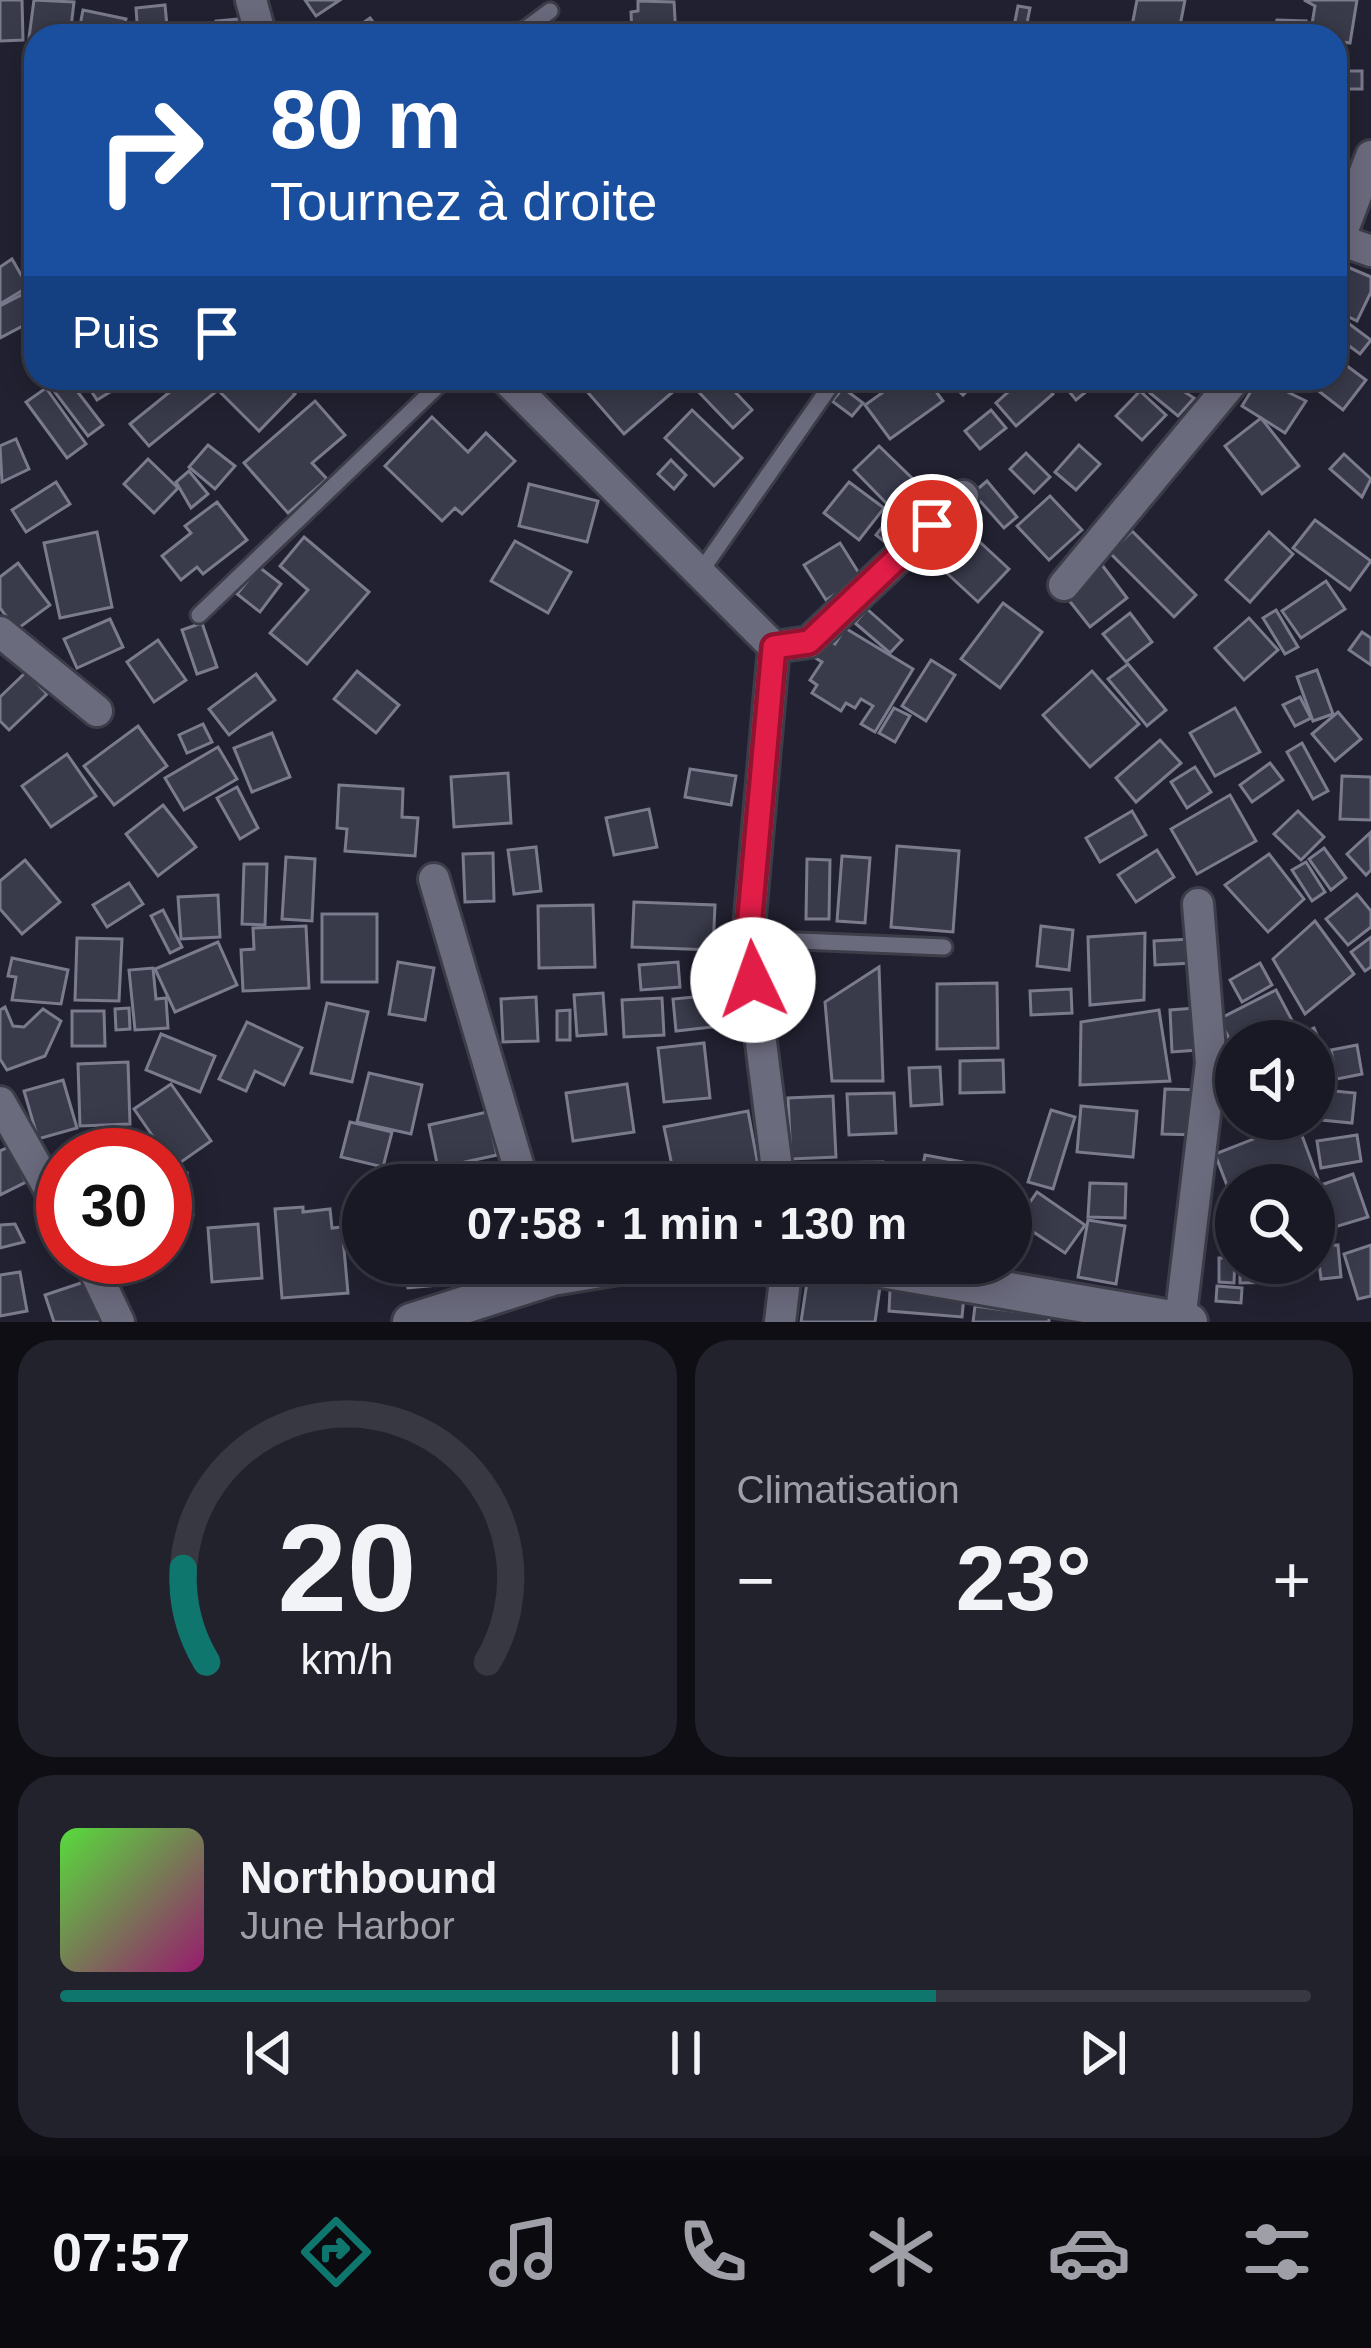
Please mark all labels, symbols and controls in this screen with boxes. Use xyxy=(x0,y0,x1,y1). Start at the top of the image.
icon: right xyxy=(72,72,228,228)
text: 80 m xyxy=(270,72,461,166)
text: Tournez à droite xyxy=(270,171,657,231)
icon: arrive xyxy=(184,300,250,366)
text: Puis xyxy=(72,307,160,358)
pin xyxy=(881,474,983,576)
icon: arrive xyxy=(899,492,965,558)
position arrow xyxy=(690,917,816,1043)
map controls xyxy=(1215,1020,1335,1284)
button: sound xyxy=(1215,1020,1335,1140)
speed limit sign: 30 xyxy=(36,1128,192,1284)
button: search xyxy=(1215,1164,1335,1284)
text: 07:58 · 1 min · 130 m xyxy=(467,1198,907,1249)
text: Climatisation xyxy=(737,1468,960,1511)
text: 20 xyxy=(278,1498,417,1637)
text: 23° xyxy=(956,1529,1092,1629)
text: − xyxy=(737,1543,775,1617)
text: + xyxy=(1272,1543,1311,1617)
text: km/h xyxy=(301,1634,394,1682)
text: Northbound xyxy=(240,1852,497,1903)
text: June Harbor xyxy=(240,1904,455,1947)
icon: previous xyxy=(236,2020,302,2086)
icon: pause xyxy=(653,2020,719,2086)
icon: next xyxy=(1070,2020,1136,2086)
icon: directions xyxy=(294,2210,378,2294)
icon: music xyxy=(482,2210,566,2294)
icon: phone xyxy=(671,2210,755,2294)
icon: climate xyxy=(859,2210,943,2294)
icon: car xyxy=(1047,2210,1131,2294)
icon: filters xyxy=(1235,2210,1319,2294)
text: 07:57 xyxy=(52,2222,190,2282)

